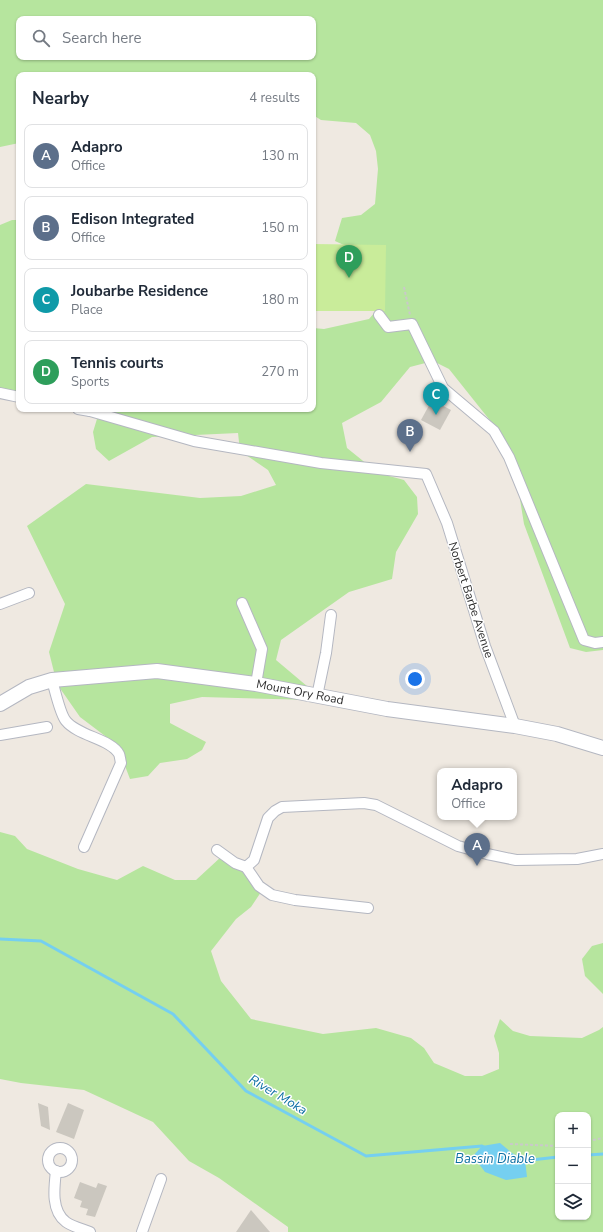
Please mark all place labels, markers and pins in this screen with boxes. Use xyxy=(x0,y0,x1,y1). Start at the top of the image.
pin: D xyxy=(336,245,362,278)
pin: C xyxy=(423,382,449,415)
pin: B xyxy=(397,419,423,452)
pin: A xyxy=(464,833,490,866)

